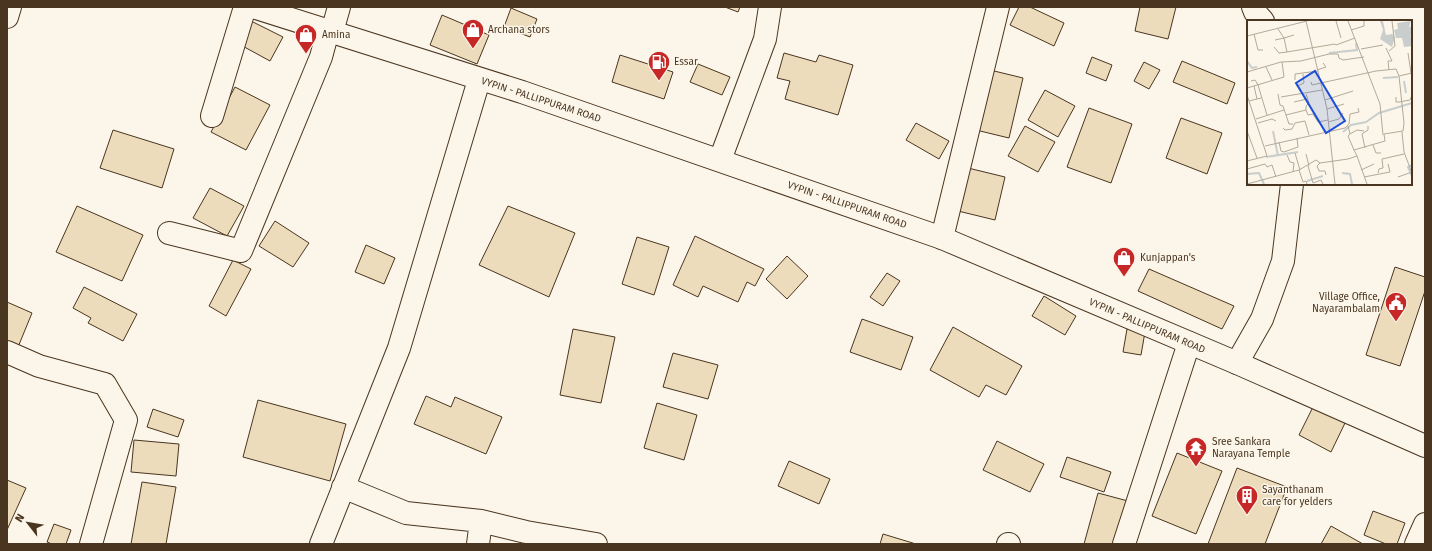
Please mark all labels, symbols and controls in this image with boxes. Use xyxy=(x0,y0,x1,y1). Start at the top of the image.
shop icon: Archana stors xyxy=(460,17,486,50)
inset map xyxy=(1247,20,1412,185)
shop icon: Amina xyxy=(293,22,319,55)
place label: Archana stors xyxy=(488,24,550,36)
place label: Amina xyxy=(322,29,350,41)
fuel station icon: Essar xyxy=(646,49,672,82)
place label: Essar xyxy=(674,56,698,68)
street label: VYPIN - PALLIPPURAM ROAD xyxy=(480,75,602,125)
street label: VYPIN - PALLIPPURAM ROAD xyxy=(786,179,908,231)
shop icon: Kunjappan's xyxy=(1111,245,1137,278)
place label: Kunjappan's xyxy=(1140,252,1196,264)
public building icon: Village Office, Nayarambalam xyxy=(1383,290,1409,323)
place label: Village Office, Nayarambalam xyxy=(1312,291,1380,315)
street label: VYPIN - PALLIPPURAM ROAD xyxy=(1087,296,1207,356)
temple icon: Sree Sankara Narayana Temple xyxy=(1183,435,1209,468)
place label: Sree Sankara Narayana Temple xyxy=(1212,436,1290,460)
building icon: Sayanthanam care for yelders xyxy=(1234,483,1260,516)
place label: Sayanthanam care for yelders xyxy=(1262,484,1333,508)
north arrow xyxy=(8,503,48,543)
text: N xyxy=(12,512,27,525)

